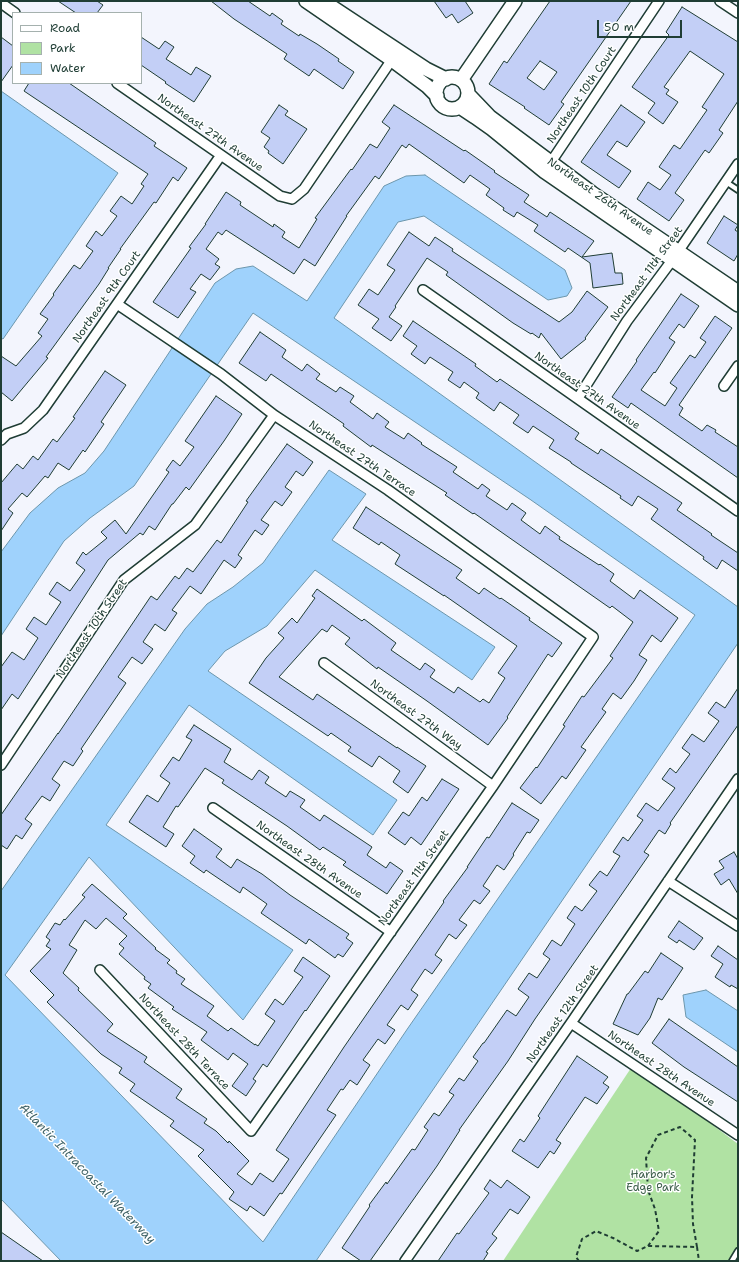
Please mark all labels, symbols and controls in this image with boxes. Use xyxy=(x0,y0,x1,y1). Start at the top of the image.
legend xyxy=(12,12,142,84)
scale bar xyxy=(599,12,684,38)
text: 50 m xyxy=(604,19,634,35)
text: Road xyxy=(50,20,80,36)
text: Park xyxy=(50,40,76,56)
street label: Northeast 10th Court xyxy=(545,44,619,146)
text: Water xyxy=(50,60,85,76)
street label: Northeast 27th Avenue xyxy=(155,91,265,175)
street label: Northeast 26th Avenue xyxy=(544,155,656,239)
street label: Northeast 11th Street xyxy=(608,224,686,324)
street label: Northeast 9th Court xyxy=(70,248,144,346)
street label: Northeast 27th Avenue xyxy=(532,349,642,433)
street label: Northeast 27th Terrace xyxy=(306,418,418,500)
street label: Northeast 10th Street xyxy=(54,577,130,681)
street label: Northeast 27th Way xyxy=(367,677,465,753)
street label: Northeast 28th Avenue xyxy=(253,818,365,902)
street label: Northeast 11th Street xyxy=(376,828,452,928)
street label: Northeast 12th Street xyxy=(524,962,602,1066)
street label: Northeast 28th Terrace xyxy=(136,991,232,1093)
street label: Northeast 28th Avenue xyxy=(605,1028,717,1110)
water label: Atlantic Intracoastal Waterway xyxy=(16,1101,158,1247)
park label: Harbor's Edge Park xyxy=(626,1168,680,1194)

